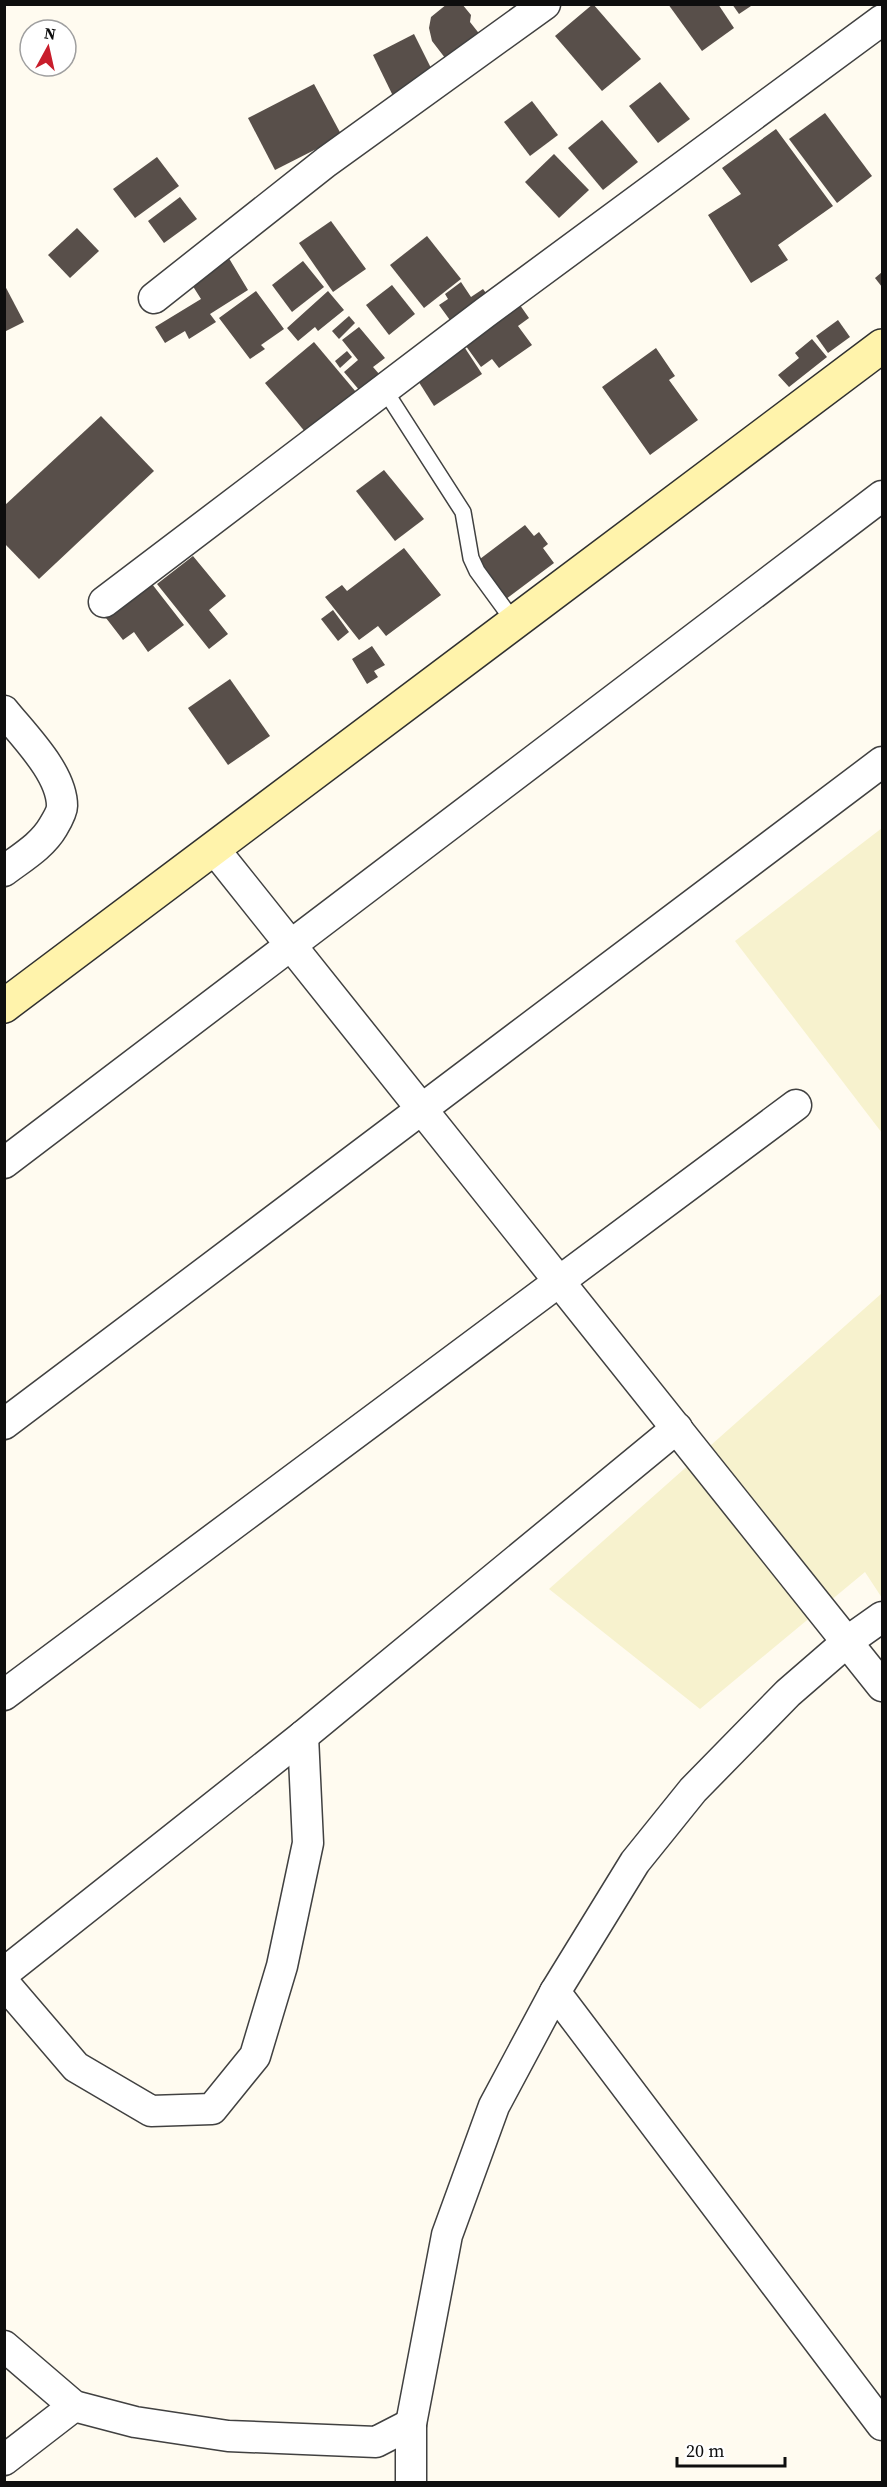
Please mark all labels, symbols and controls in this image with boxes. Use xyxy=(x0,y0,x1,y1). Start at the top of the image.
north arrow xyxy=(18,18,78,78)
text: N xyxy=(43,21,58,45)
scale bar xyxy=(677,2430,785,2468)
text: 20 m xyxy=(686,2438,724,2463)

